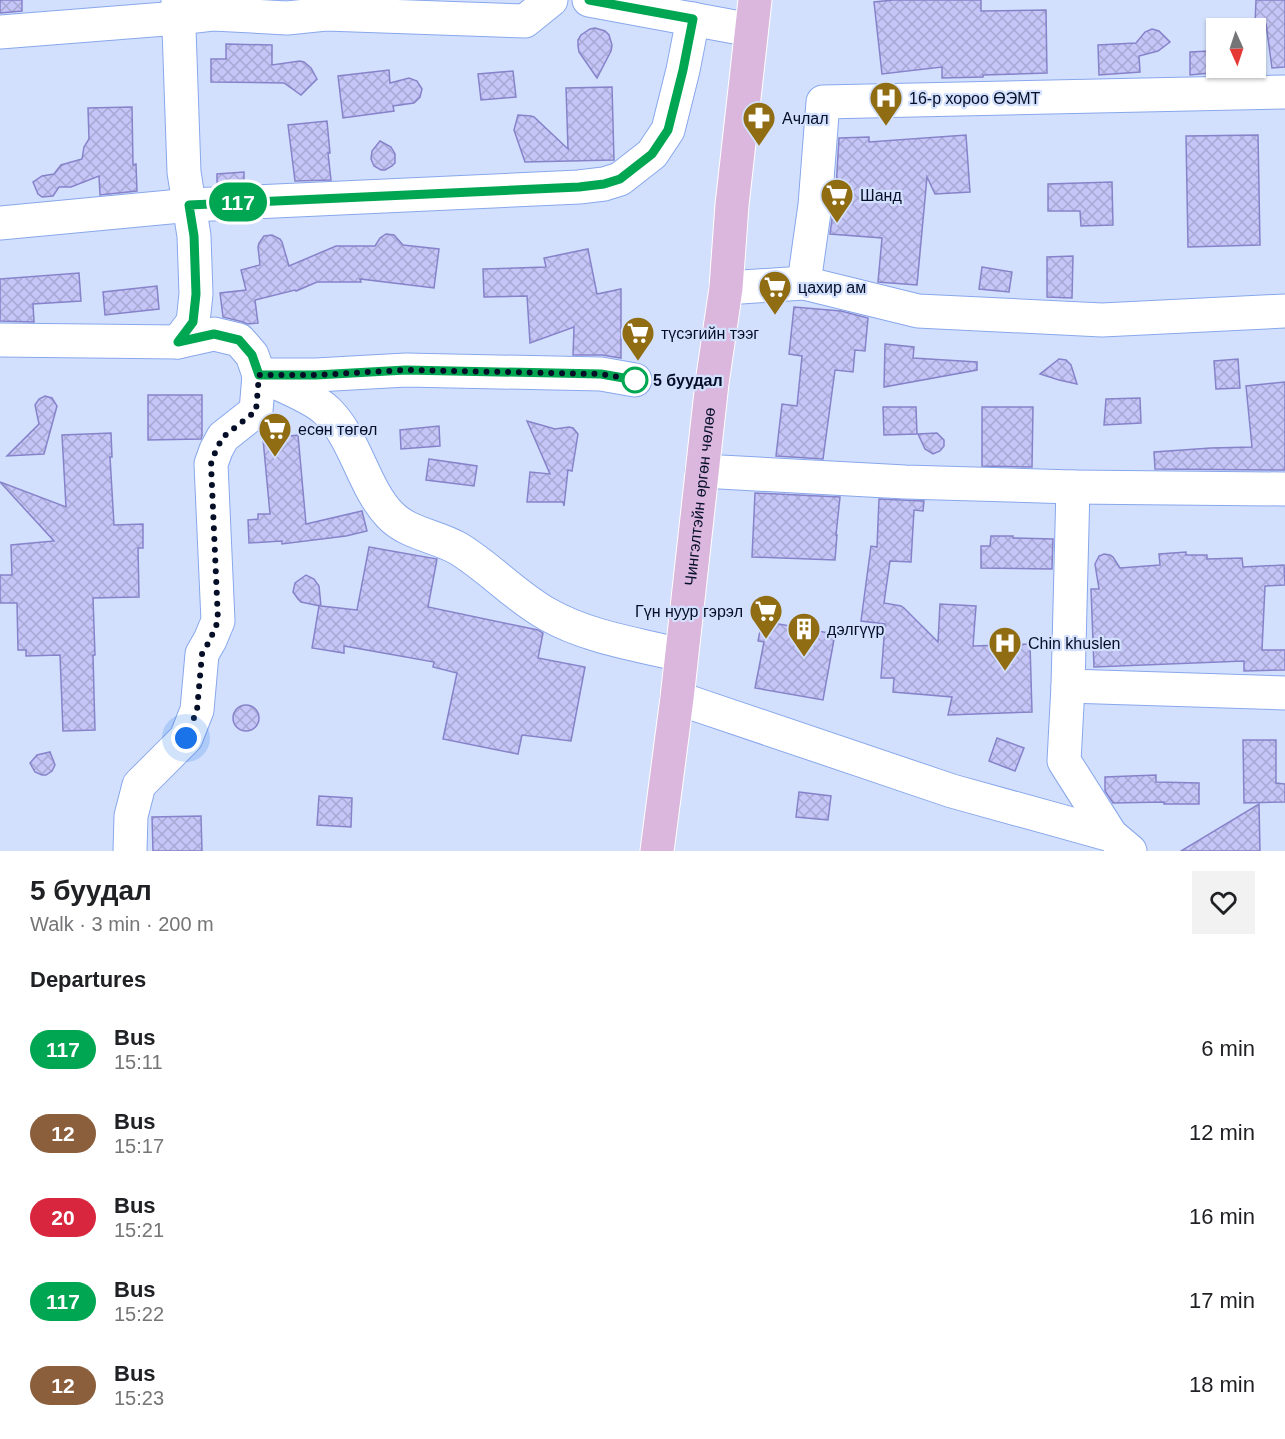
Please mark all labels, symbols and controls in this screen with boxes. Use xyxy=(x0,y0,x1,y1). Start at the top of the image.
north arrow xyxy=(1206,18,1266,78)
map controls xyxy=(1206,18,1266,78)
hospital icon: 16-р хороо ӨЭМТ xyxy=(868,80,904,127)
place label: 16-р хороо ӨЭМТ xyxy=(909,90,1041,107)
pharmacy icon: Ачлал xyxy=(741,100,777,147)
place label: Ачлал xyxy=(782,110,829,127)
supermarket icon: Шанд xyxy=(819,177,855,224)
line badge: 117 xyxy=(204,182,272,222)
place label: Шанд xyxy=(860,187,902,204)
text: 117 xyxy=(221,191,255,214)
supermarket icon: цахир ам xyxy=(757,269,793,316)
place label: цахир ам xyxy=(798,279,866,296)
supermarket icon: түсэгийн тээг xyxy=(620,315,656,362)
place label: түсэгийн тээг xyxy=(661,325,759,342)
marker: 5 буудал xyxy=(622,367,648,393)
place label: 5 буудал xyxy=(653,372,723,389)
street label: Чингэлтэйн өргөн чөлөө xyxy=(681,406,718,587)
supermarket icon: есөн төгөл xyxy=(257,411,293,458)
place label: есөн төгөл xyxy=(298,421,377,438)
supermarket icon: Гүн нуур гэрэл xyxy=(748,593,784,640)
place label: Гүн нуур гэрэл xyxy=(635,603,743,620)
building icon: дэлгүүр xyxy=(786,611,822,658)
place label: дэлгүүр xyxy=(827,621,885,638)
hospital icon: Chin khuslen xyxy=(987,625,1023,672)
place label: Chin khuslen xyxy=(1028,635,1121,652)
your location xyxy=(171,723,201,753)
button: heart xyxy=(1192,871,1255,934)
text: 5 буудал xyxy=(30,875,152,906)
text: Walk · 3 min · 200 m xyxy=(30,913,214,935)
text: Departures xyxy=(30,967,146,992)
text: Bus xyxy=(114,1025,156,1050)
text: 6 min xyxy=(1201,1036,1255,1061)
text: 117 xyxy=(46,1038,80,1061)
text: 15:11 xyxy=(114,1051,163,1073)
text: Bus xyxy=(114,1109,156,1134)
text: 12 min xyxy=(1189,1120,1255,1145)
text: 12 xyxy=(51,1122,75,1145)
text: 15:17 xyxy=(114,1135,164,1157)
text: Bus xyxy=(114,1193,156,1218)
text: 16 min xyxy=(1189,1204,1255,1229)
text: 20 xyxy=(51,1206,75,1229)
text: 15:21 xyxy=(114,1219,164,1241)
text: Bus xyxy=(114,1277,156,1302)
text: 17 min xyxy=(1189,1288,1255,1313)
text: 117 xyxy=(46,1290,80,1313)
text: 15:22 xyxy=(114,1303,164,1325)
text: Bus xyxy=(114,1361,156,1386)
text: 18 min xyxy=(1189,1372,1255,1397)
text: 12 xyxy=(51,1374,75,1397)
text: 15:23 xyxy=(114,1387,164,1409)

